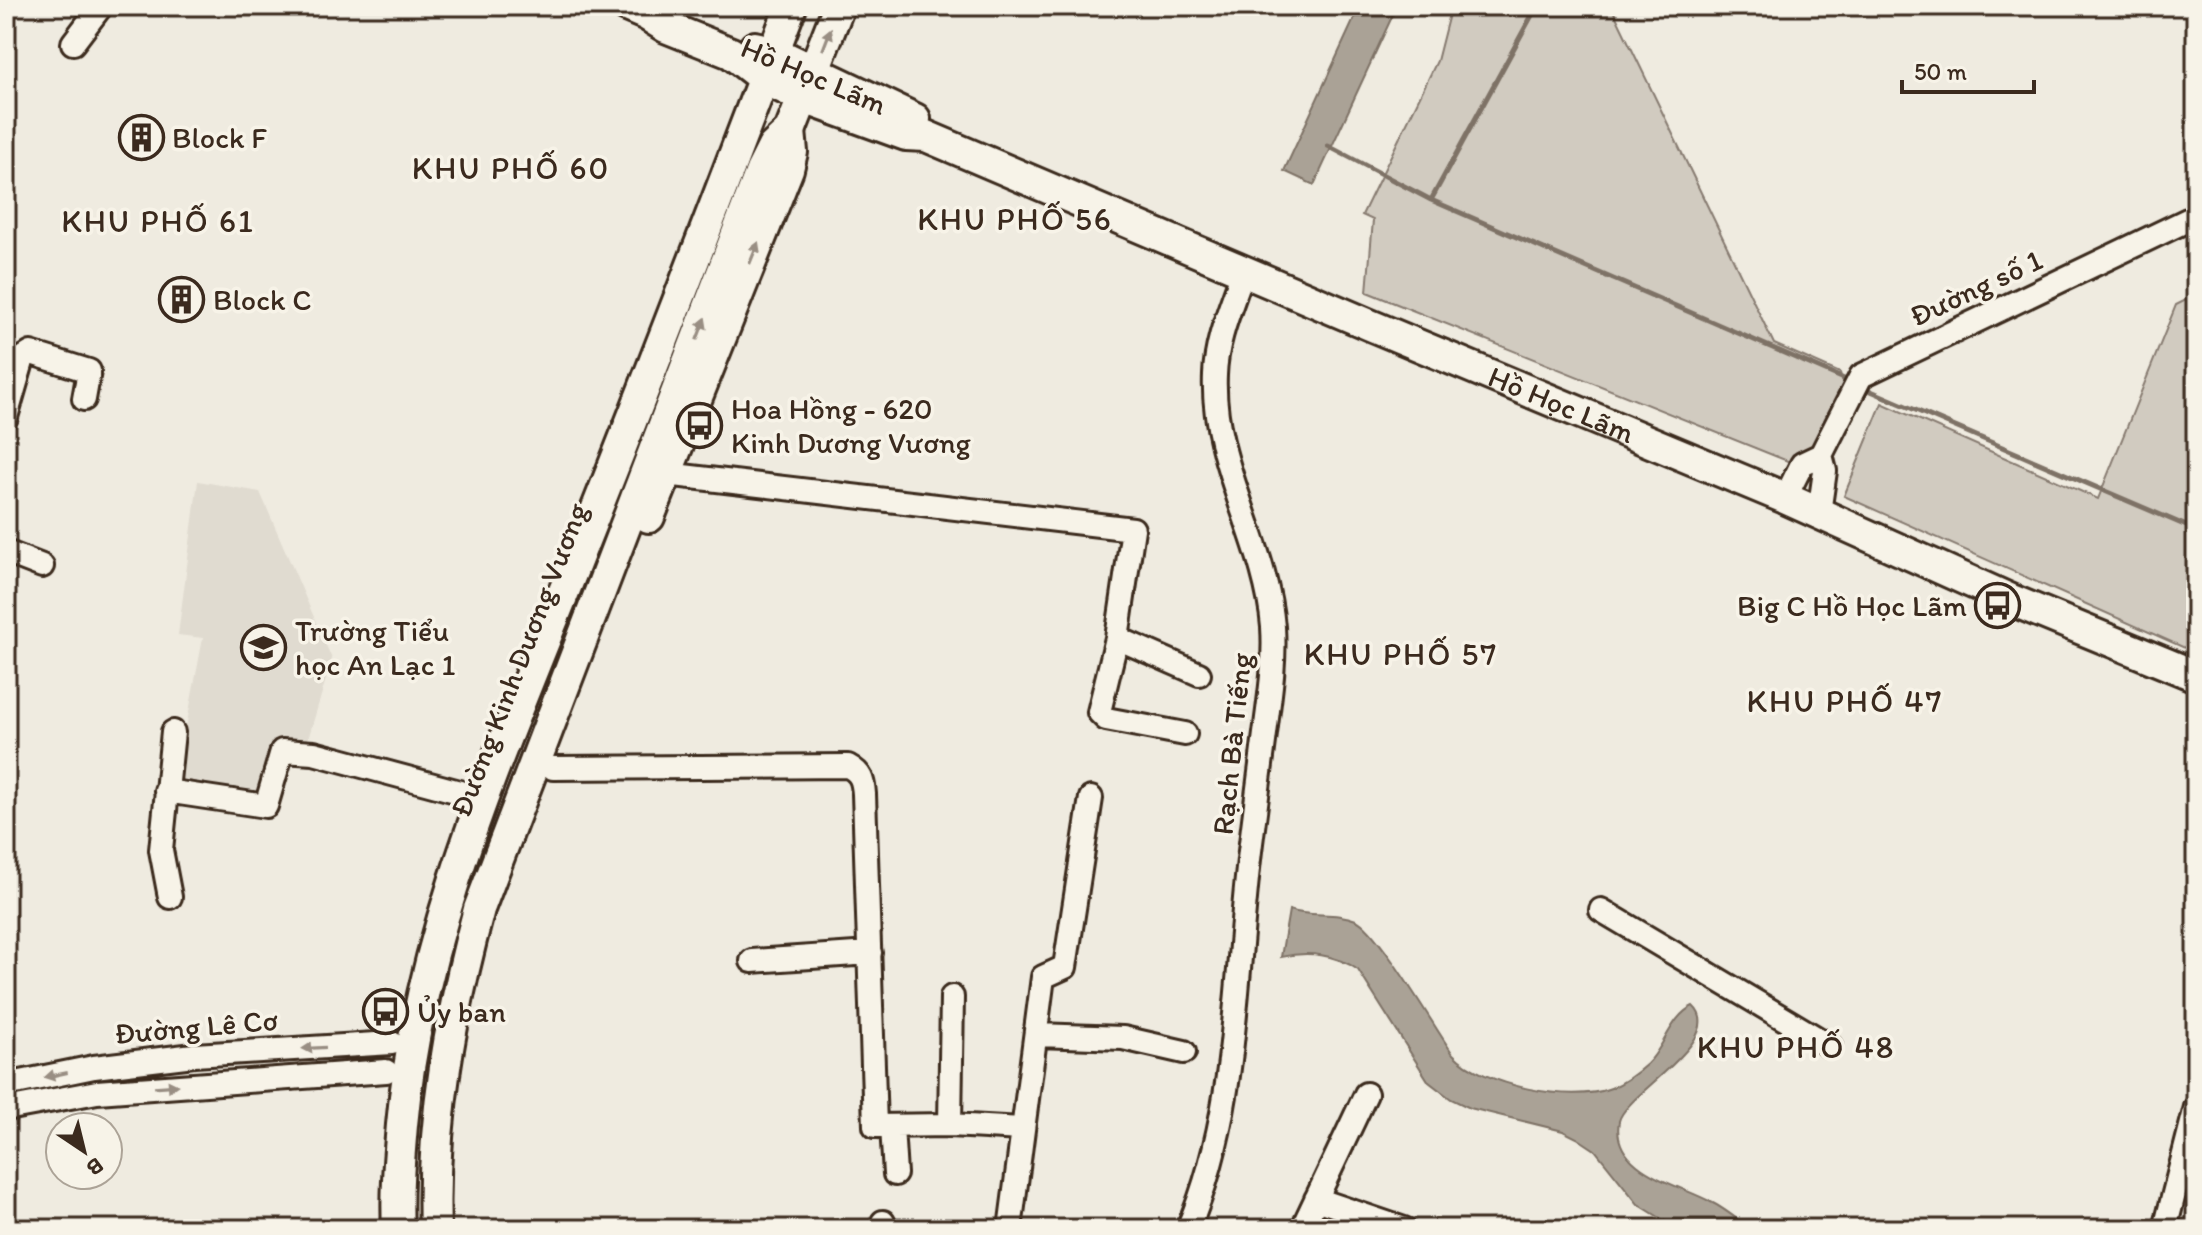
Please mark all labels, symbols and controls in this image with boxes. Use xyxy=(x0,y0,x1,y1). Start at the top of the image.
one-way arrow xyxy=(821,27,834,51)
street label: Hồ Học Lãm xyxy=(736,28,893,123)
scale bar xyxy=(1902,44,2034,94)
text: 50 m xyxy=(1914,57,1967,86)
building icon: Block F xyxy=(117,114,165,162)
place label: Block F xyxy=(172,119,267,156)
district label: KHU PHỐ 60 xyxy=(412,149,610,187)
district label: KHU PHỐ 56 xyxy=(917,200,1113,238)
district label: KHU PHỐ 61 xyxy=(61,202,255,240)
one-way arrow xyxy=(748,241,761,265)
street label: Đường số 1 xyxy=(1904,241,2048,334)
building icon: Block C xyxy=(158,276,206,324)
place label: Block C xyxy=(213,281,311,318)
one-way arrow xyxy=(695,316,708,340)
street label: Hồ Học Lãm xyxy=(1483,357,1640,451)
place label: Hoa Hồng - 620 Kinh Dương Vương xyxy=(731,390,972,461)
bus stop icon: Hoa Hồng - 620 Kinh Dương Vương xyxy=(676,402,724,450)
street label: Đường Kinh Dương Vương xyxy=(442,497,596,822)
bus stop icon: Big C Hồ Học Lãm xyxy=(1974,582,2022,630)
place label: Big C Hồ Học Lãm xyxy=(1737,587,1967,624)
place label: Trường Tiểu học An Lạc 1 xyxy=(295,612,455,683)
school or university icon: Trường Tiểu học An Lạc 1 xyxy=(240,624,288,672)
district label: KHU PHỐ 57 xyxy=(1304,635,1498,673)
street label: Rạch Bà Tiếng xyxy=(1204,650,1260,837)
district label: KHU PHỐ 47 xyxy=(1747,682,1943,720)
bus stop icon: Ủy ban xyxy=(362,988,410,1036)
place label: Ủy ban xyxy=(417,993,506,1030)
street label: Đường Lê Cơ xyxy=(113,1001,280,1052)
district label: KHU PHỐ 48 xyxy=(1697,1028,1895,1066)
one-way arrow xyxy=(301,1042,326,1055)
one-way arrow xyxy=(43,1069,68,1081)
one-way arrow xyxy=(154,1080,179,1093)
north arrow xyxy=(44,1111,124,1191)
text: B xyxy=(82,1152,109,1182)

